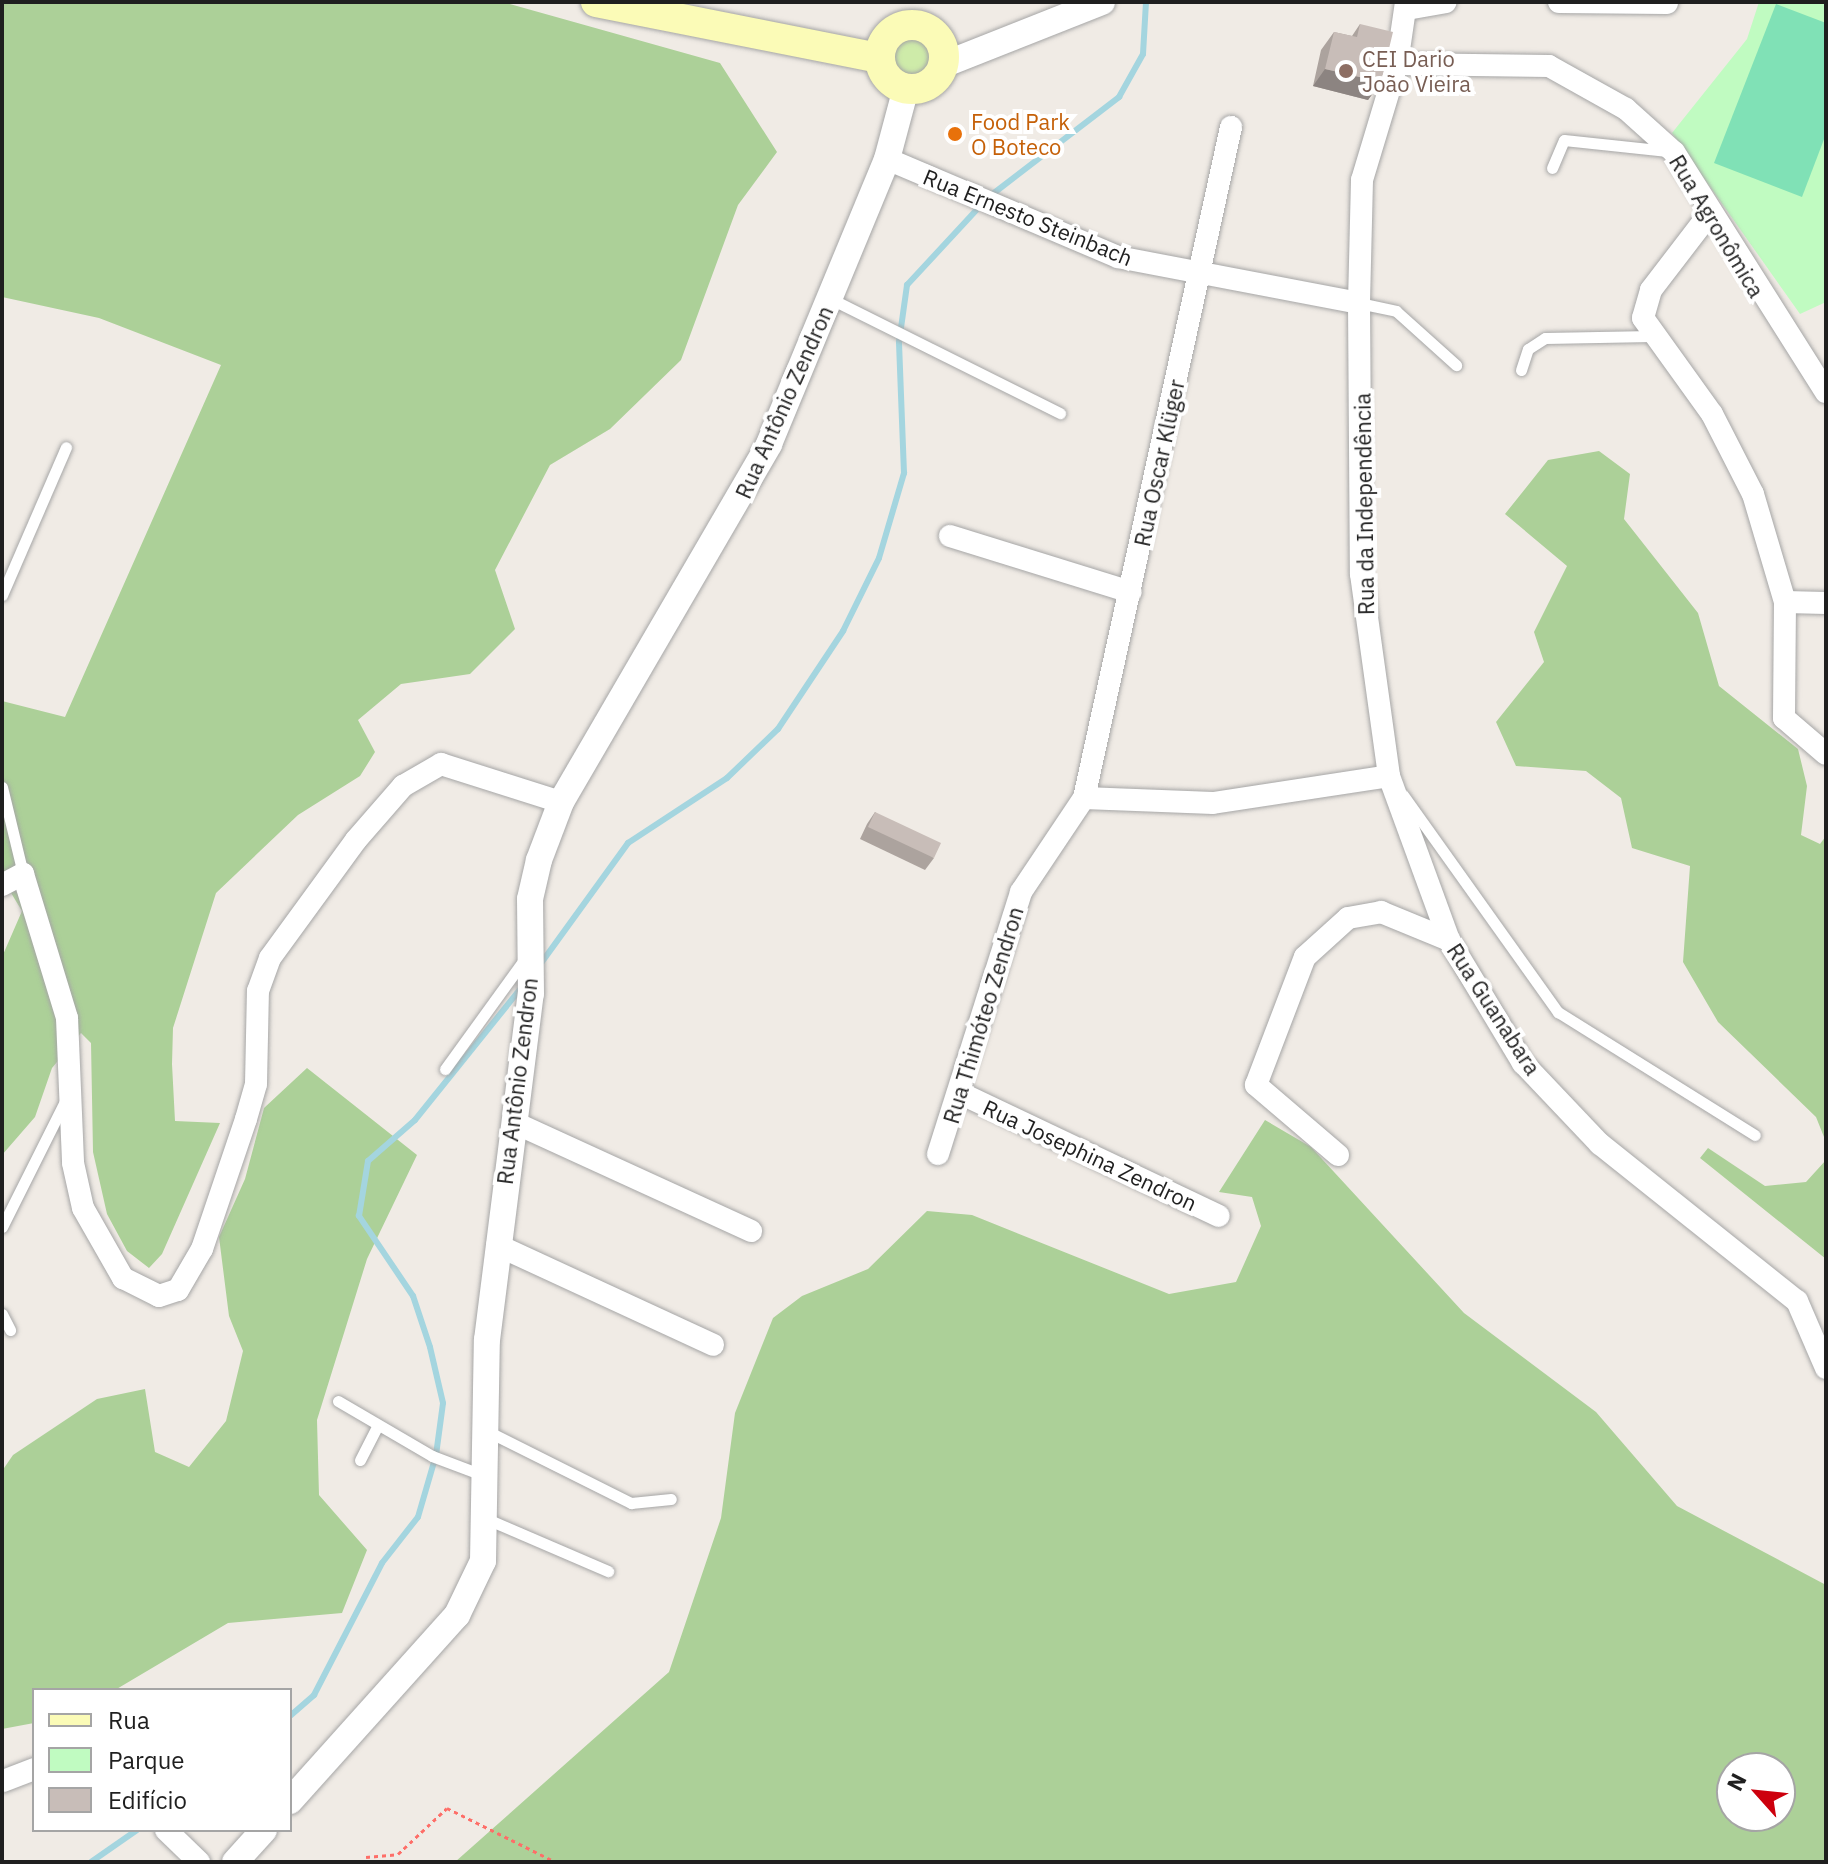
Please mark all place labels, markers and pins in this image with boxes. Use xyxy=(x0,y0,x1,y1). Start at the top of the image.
place label: CEI Dario João Vieira xyxy=(1362,45,1471,96)
marker: CEI Dario João Vieira xyxy=(1337,62,1355,80)
place label: Food Park O Boteco xyxy=(971,108,1070,160)
marker: Food Park O Boteco xyxy=(946,125,964,143)

